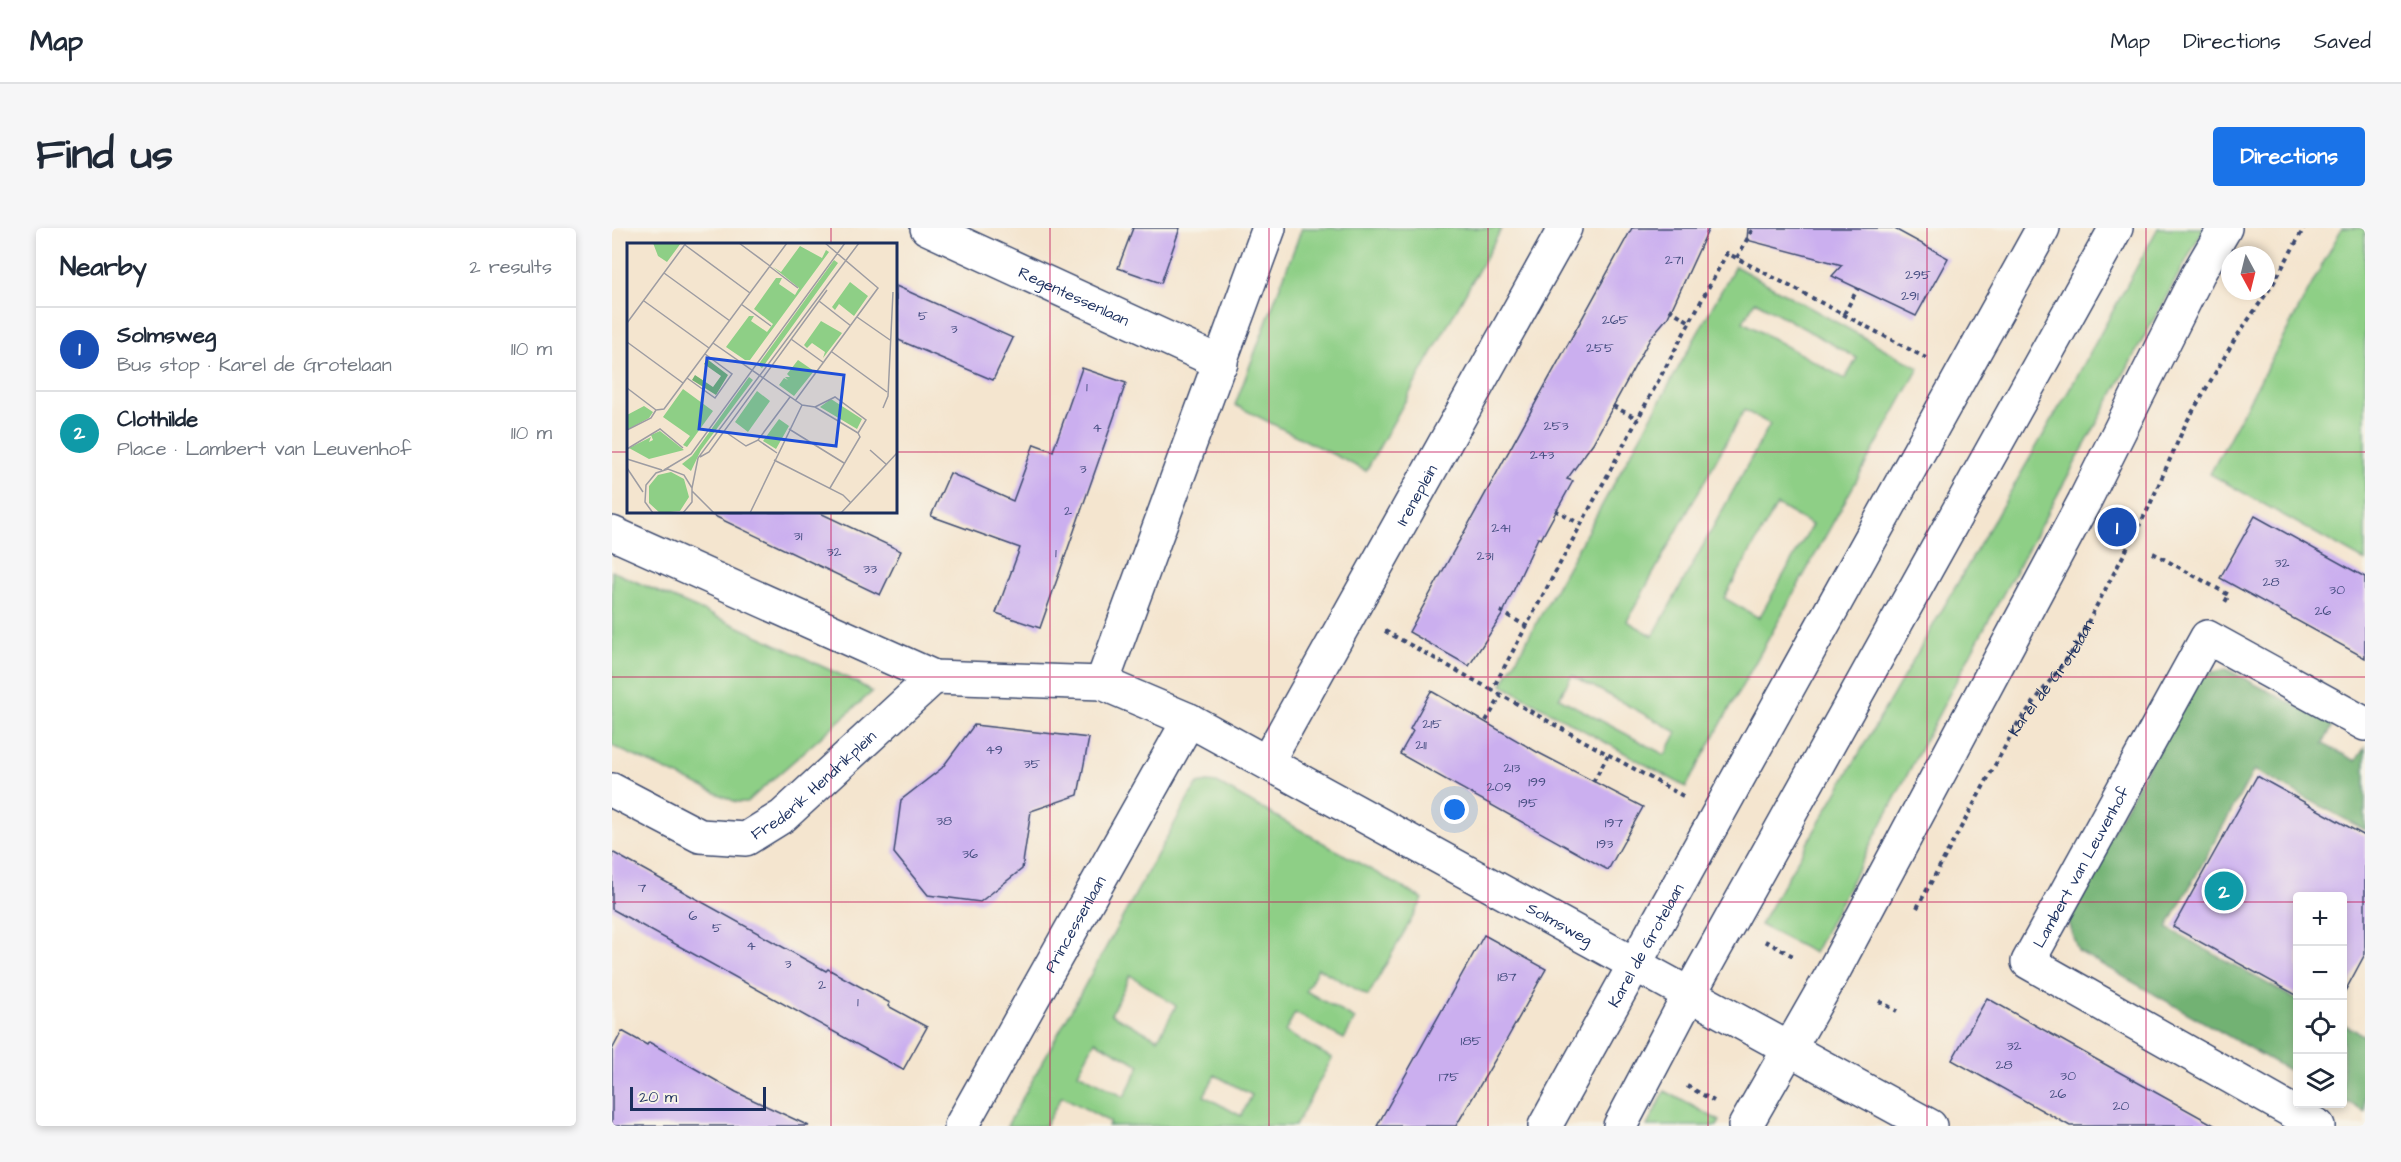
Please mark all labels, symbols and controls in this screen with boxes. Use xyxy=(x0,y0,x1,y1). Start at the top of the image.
text: Map xyxy=(30,22,83,61)
text: Map xyxy=(2110,27,2150,56)
text: Directions xyxy=(2183,27,2281,56)
text: Saved xyxy=(2314,27,2371,56)
text: Find us xyxy=(36,127,173,185)
button: Directions xyxy=(2213,127,2365,186)
inset map xyxy=(627,243,897,513)
north arrow xyxy=(2221,246,2275,300)
text: Nearby xyxy=(60,249,147,285)
house number: 271 xyxy=(1665,250,1683,270)
text: 2 results xyxy=(469,253,552,281)
street label: Regentessenlaan xyxy=(1015,262,1133,331)
house number: 295 xyxy=(1905,265,1931,285)
house number: 291 xyxy=(1901,286,1919,306)
house number: 5 xyxy=(918,306,928,326)
house number: 265 xyxy=(1602,310,1628,330)
house number: 3 xyxy=(950,319,958,339)
text: Solmsweg xyxy=(117,320,216,351)
text: 1 xyxy=(78,335,81,363)
text: 110 m xyxy=(511,335,552,363)
house number: 255 xyxy=(1586,338,1614,358)
text: Bus stop · Karel de Grotelaan xyxy=(117,351,392,379)
house number: 1 xyxy=(1086,377,1088,397)
text: Clothilde xyxy=(117,404,198,435)
house number: 253 xyxy=(1543,416,1569,436)
house number: 4 xyxy=(1092,418,1102,438)
text: 2 xyxy=(74,419,85,447)
text: 110 m xyxy=(511,419,552,447)
text: Place · Lambert van Leuvenhof xyxy=(117,435,412,463)
house number: 243 xyxy=(1530,445,1554,465)
house number: 3 xyxy=(1079,459,1087,479)
street label: Ireneplein xyxy=(1391,461,1443,530)
house number: 2 xyxy=(1064,501,1072,521)
pin: 1 xyxy=(2098,504,2136,550)
house number: 241 xyxy=(1491,518,1511,538)
house number: 31 xyxy=(794,526,803,546)
house number: 32 xyxy=(826,542,842,562)
house number: 1 xyxy=(1055,543,1057,563)
house number: 231 xyxy=(1477,546,1494,566)
house number: 32 xyxy=(2274,553,2290,573)
house number: 33 xyxy=(863,559,877,579)
house number: 28 xyxy=(2262,572,2280,592)
house number: 30 xyxy=(2329,580,2345,600)
house number: 26 xyxy=(2315,601,2332,621)
street label: Karel de Grotelaan xyxy=(2003,615,2100,740)
house number: 215 xyxy=(1422,714,1442,734)
street label: Frederik Hendrikplein xyxy=(747,726,881,845)
house number: 211 xyxy=(1415,735,1427,755)
house number: 49 xyxy=(985,740,1003,760)
house number: 35 xyxy=(1023,754,1041,774)
house number: 213 xyxy=(1504,758,1520,778)
house number: 199 xyxy=(1528,772,1546,792)
house number: 209 xyxy=(1487,777,1511,797)
street label: Lambert van Leuvenhof xyxy=(2028,782,2135,952)
house number: 195 xyxy=(1518,793,1538,813)
your location xyxy=(1440,795,1469,824)
house number: 38 xyxy=(936,811,952,831)
house number: 197 xyxy=(1605,813,1624,833)
house number: 193 xyxy=(1597,834,1613,854)
house number: 36 xyxy=(962,844,978,864)
pin: 2 xyxy=(2204,868,2244,914)
street label: Princessenlaan xyxy=(1039,872,1111,977)
house number: 7 xyxy=(638,878,647,898)
street label: Karel de Grotelaan xyxy=(1603,880,1689,1011)
map controls xyxy=(2293,892,2347,1108)
button: + xyxy=(2293,892,2347,946)
street label: Solmsweg xyxy=(1522,897,1596,952)
house number: 6 xyxy=(689,906,698,926)
house number: 5 xyxy=(712,918,722,938)
house number: 4 xyxy=(746,936,756,956)
button: − xyxy=(2293,946,2347,1000)
house number: 3 xyxy=(784,954,792,974)
house number: 187 xyxy=(1497,967,1517,987)
house number: 2 xyxy=(818,975,826,995)
house number: 1 xyxy=(857,992,859,1012)
button: locate xyxy=(2293,1000,2347,1054)
house number: 185 xyxy=(1461,1031,1481,1051)
house number: 32 xyxy=(2006,1036,2022,1056)
button: layers xyxy=(2293,1054,2347,1108)
house number: 28 xyxy=(1995,1055,2013,1075)
house number: 30 xyxy=(2060,1066,2076,1086)
house number: 175 xyxy=(1439,1067,1459,1087)
scale bar xyxy=(630,1084,766,1112)
house number: 26 xyxy=(2050,1084,2067,1104)
text: 20 m xyxy=(639,1086,677,1108)
house number: 20 xyxy=(2113,1096,2130,1116)

